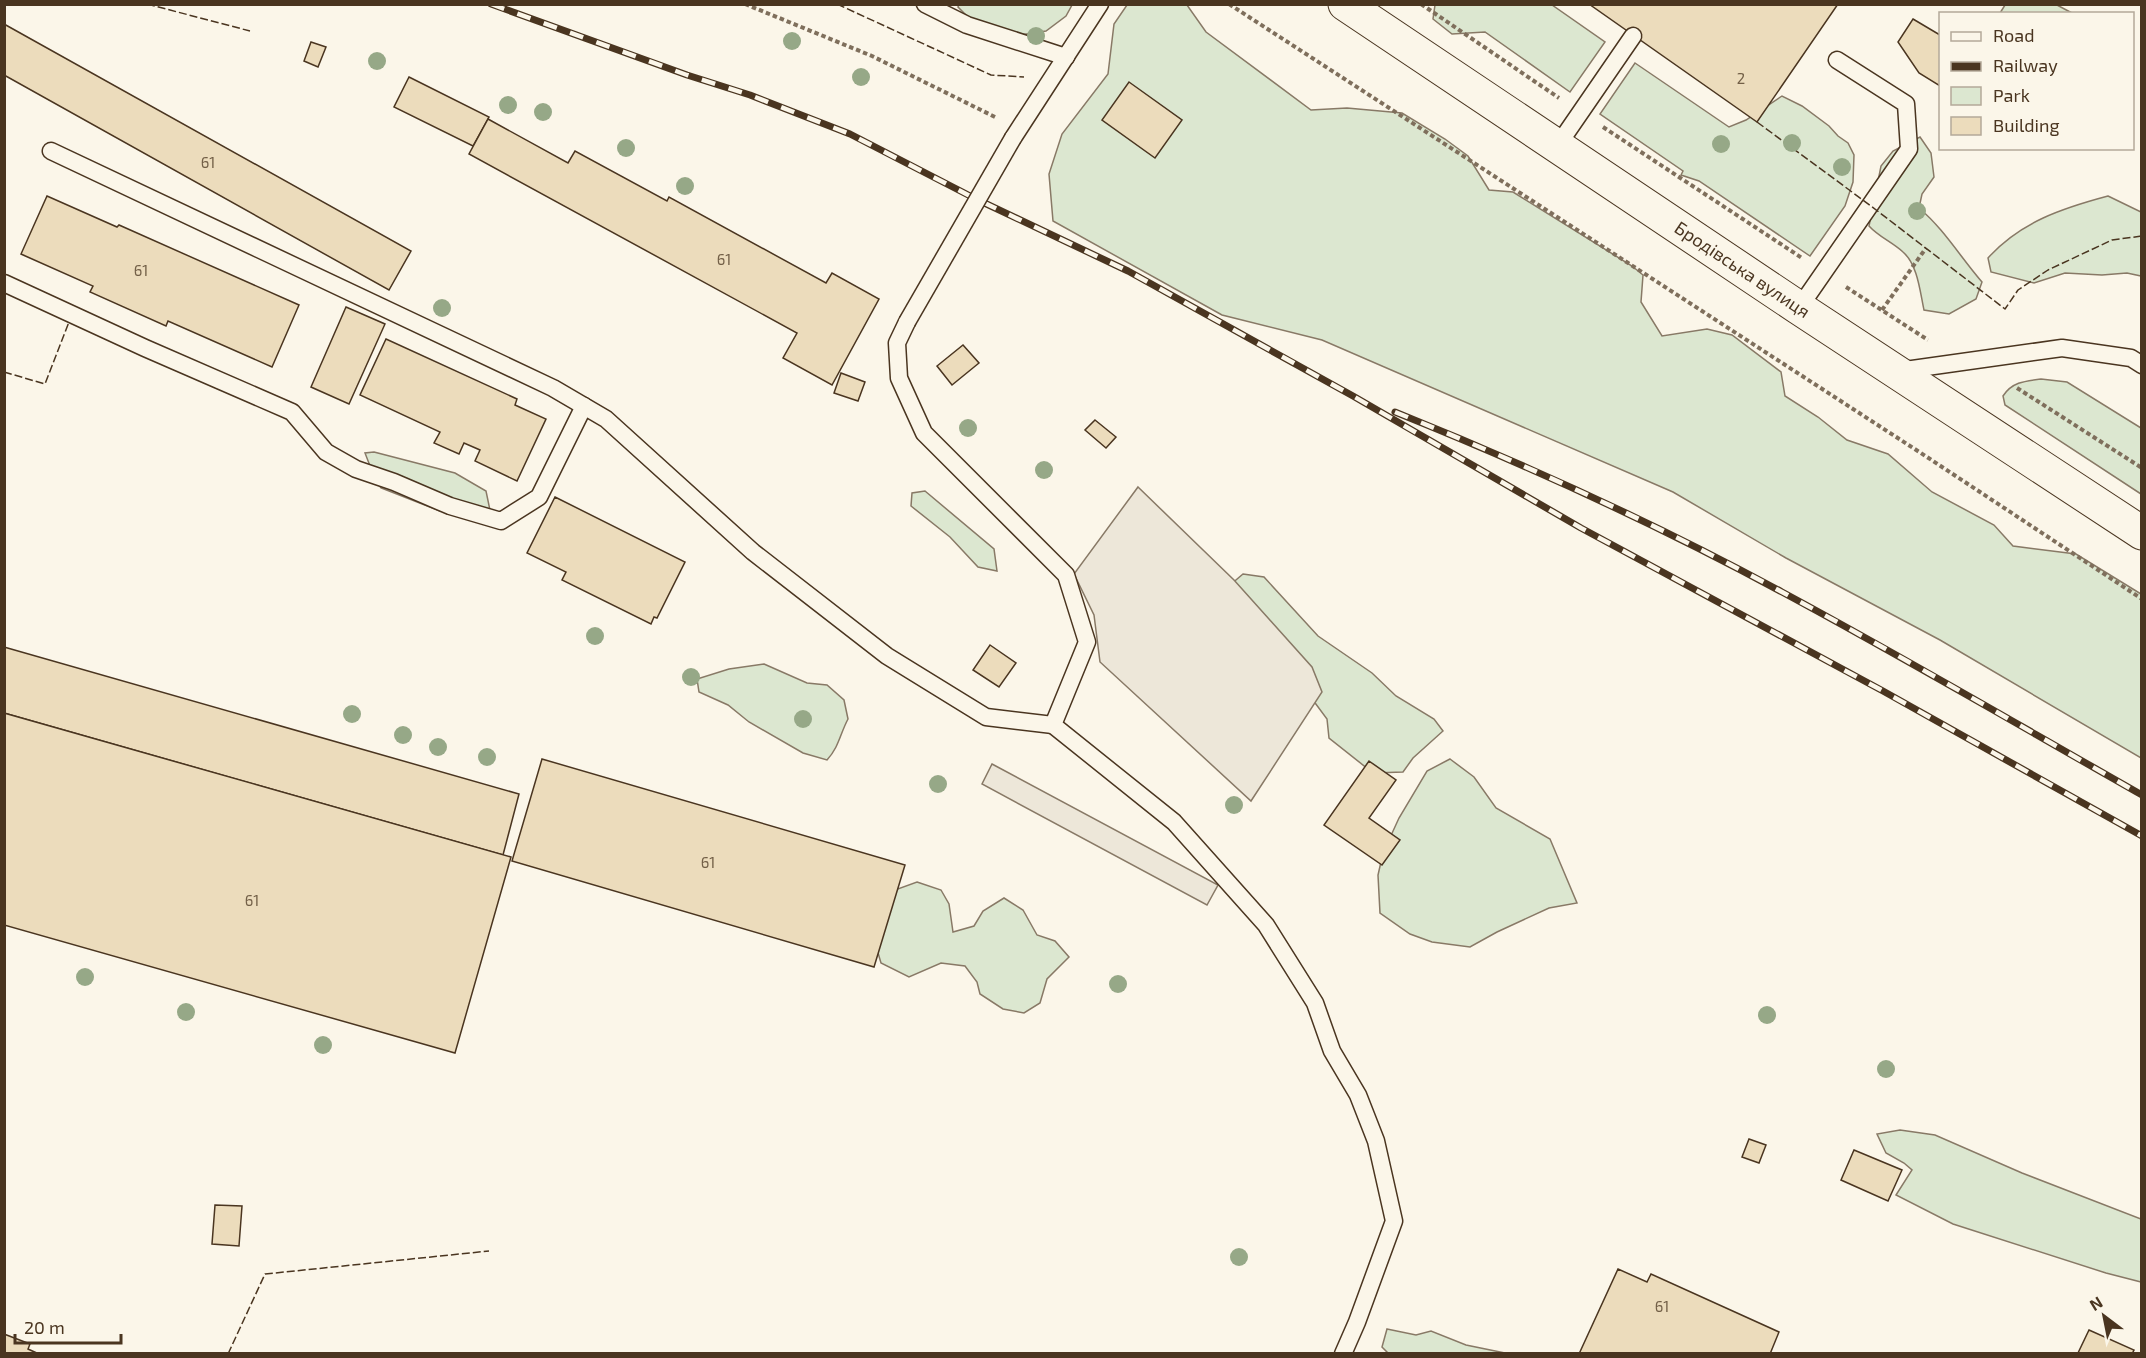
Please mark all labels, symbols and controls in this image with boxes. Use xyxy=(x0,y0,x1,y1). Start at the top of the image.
legend xyxy=(1939,12,2134,150)
text: Road xyxy=(1993,24,2034,46)
text: Railway xyxy=(1993,54,2058,76)
house number: 2 xyxy=(1737,69,1745,87)
text: Park xyxy=(1993,84,2030,106)
text: Building xyxy=(1993,114,2060,136)
house number: 61 xyxy=(201,153,215,171)
street label: Бродівська вулиця xyxy=(1671,216,1815,322)
house number: 61 xyxy=(717,250,731,268)
house number: 61 xyxy=(134,261,148,279)
house number: 61 xyxy=(701,853,715,871)
house number: 61 xyxy=(245,891,259,909)
north arrow xyxy=(2074,1286,2134,1346)
text: N xyxy=(2086,1292,2106,1314)
house number: 61 xyxy=(1655,1297,1669,1315)
scale bar xyxy=(15,1307,122,1345)
text: 20 m xyxy=(24,1316,65,1338)

